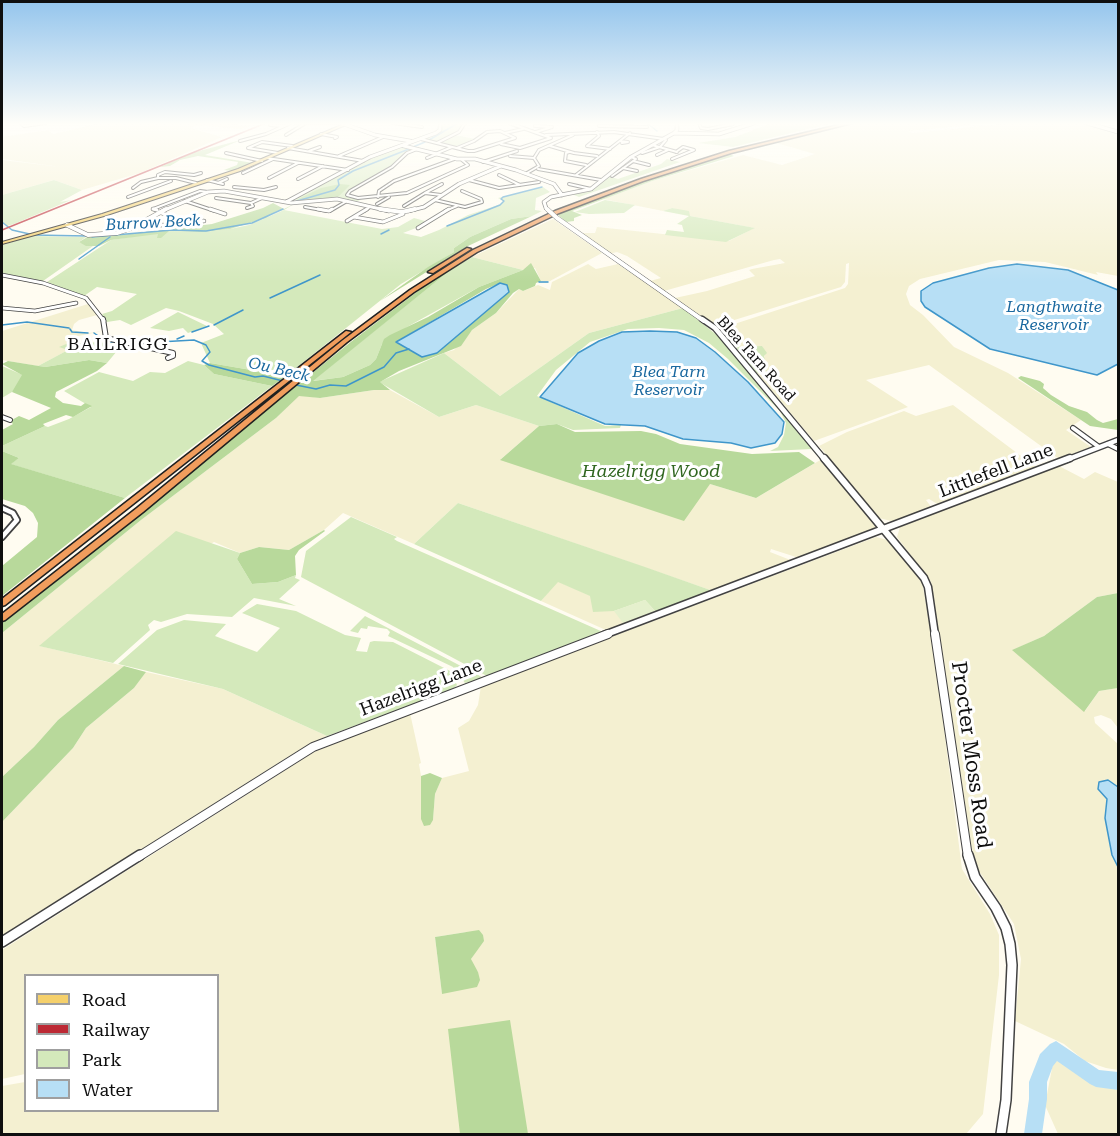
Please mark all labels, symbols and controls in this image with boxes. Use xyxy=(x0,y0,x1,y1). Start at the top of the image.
water label: Burrow Beck xyxy=(105,211,201,235)
water label: Langthwaite Reservoir xyxy=(1006,297,1102,335)
street label: Blea Tarn Road xyxy=(713,313,799,405)
district label: BAILRIGG xyxy=(67,334,169,356)
water label: Ou Beck xyxy=(247,354,311,386)
water label: Blea Tarn Reservoir xyxy=(632,362,706,400)
street label: Littlefell Lane xyxy=(936,439,1056,503)
park label: Hazelrigg Wood xyxy=(582,461,720,483)
street label: Hazelrigg Lane xyxy=(357,655,485,721)
street label: Procter Moss Road xyxy=(945,660,997,850)
legend xyxy=(24,974,219,1112)
text: Road xyxy=(82,989,126,1010)
text: Railway xyxy=(82,1019,150,1040)
text: Park xyxy=(82,1049,122,1070)
text: Water xyxy=(82,1079,133,1100)

